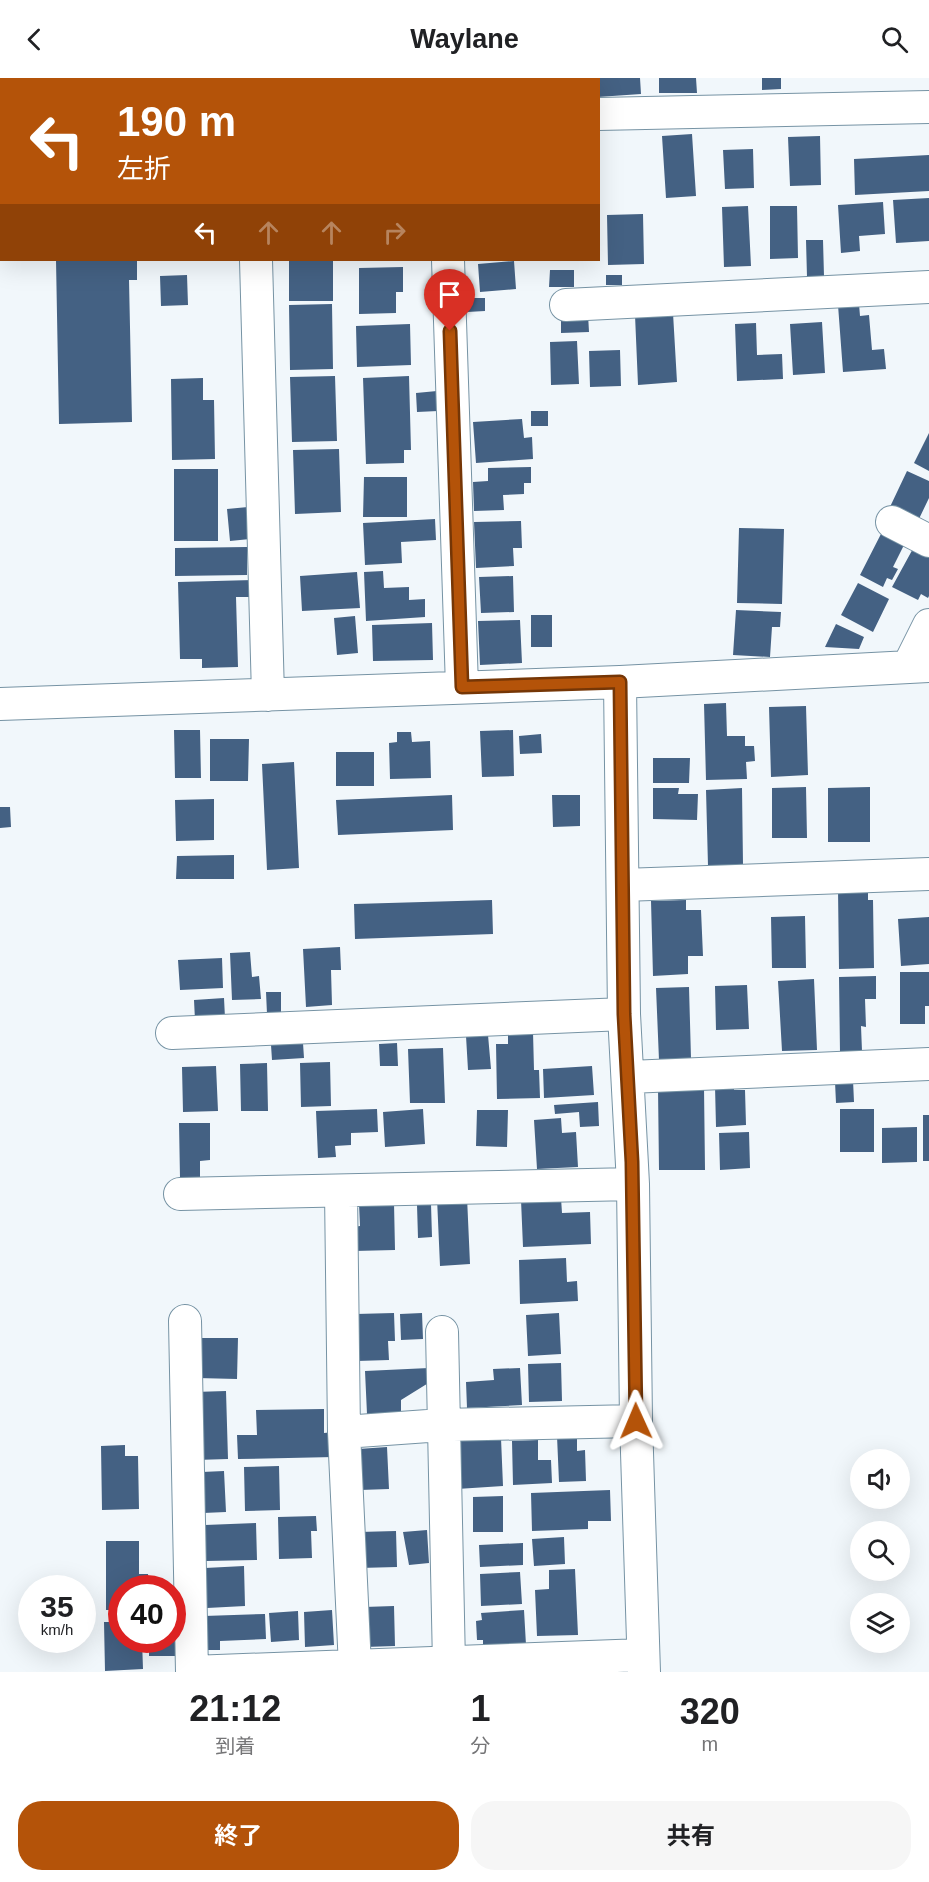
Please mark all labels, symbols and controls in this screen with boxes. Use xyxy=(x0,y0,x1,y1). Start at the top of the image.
icon: back xyxy=(18,23,51,56)
icon: search xyxy=(878,23,911,56)
text: Waylane xyxy=(410,24,519,54)
text: 190 m xyxy=(117,98,236,145)
icon: left xyxy=(18,102,96,180)
text: 左折 xyxy=(117,154,171,184)
icon: left xyxy=(189,216,222,249)
icon: ahead xyxy=(252,216,285,249)
icon: ahead xyxy=(315,216,348,249)
icon: right xyxy=(378,216,411,249)
pin xyxy=(424,269,475,331)
icon: arrive xyxy=(433,278,466,311)
position arrow xyxy=(604,1389,668,1453)
map controls xyxy=(850,1449,910,1653)
button: sound xyxy=(850,1449,910,1509)
button: search xyxy=(850,1521,910,1581)
speed limit sign: 40 xyxy=(108,1575,186,1653)
text: 35 xyxy=(40,1590,74,1623)
button: layers xyxy=(850,1593,910,1653)
text: km/h xyxy=(41,1621,73,1638)
text: 21:12 xyxy=(189,1688,281,1729)
text: 1 xyxy=(470,1688,491,1729)
text: 320 xyxy=(680,1691,740,1732)
text: m xyxy=(701,1733,718,1755)
text: 到着 xyxy=(215,1735,255,1757)
text: 分 xyxy=(471,1735,491,1757)
button: 終了 xyxy=(18,1801,459,1870)
button: 共有 xyxy=(471,1801,911,1870)

